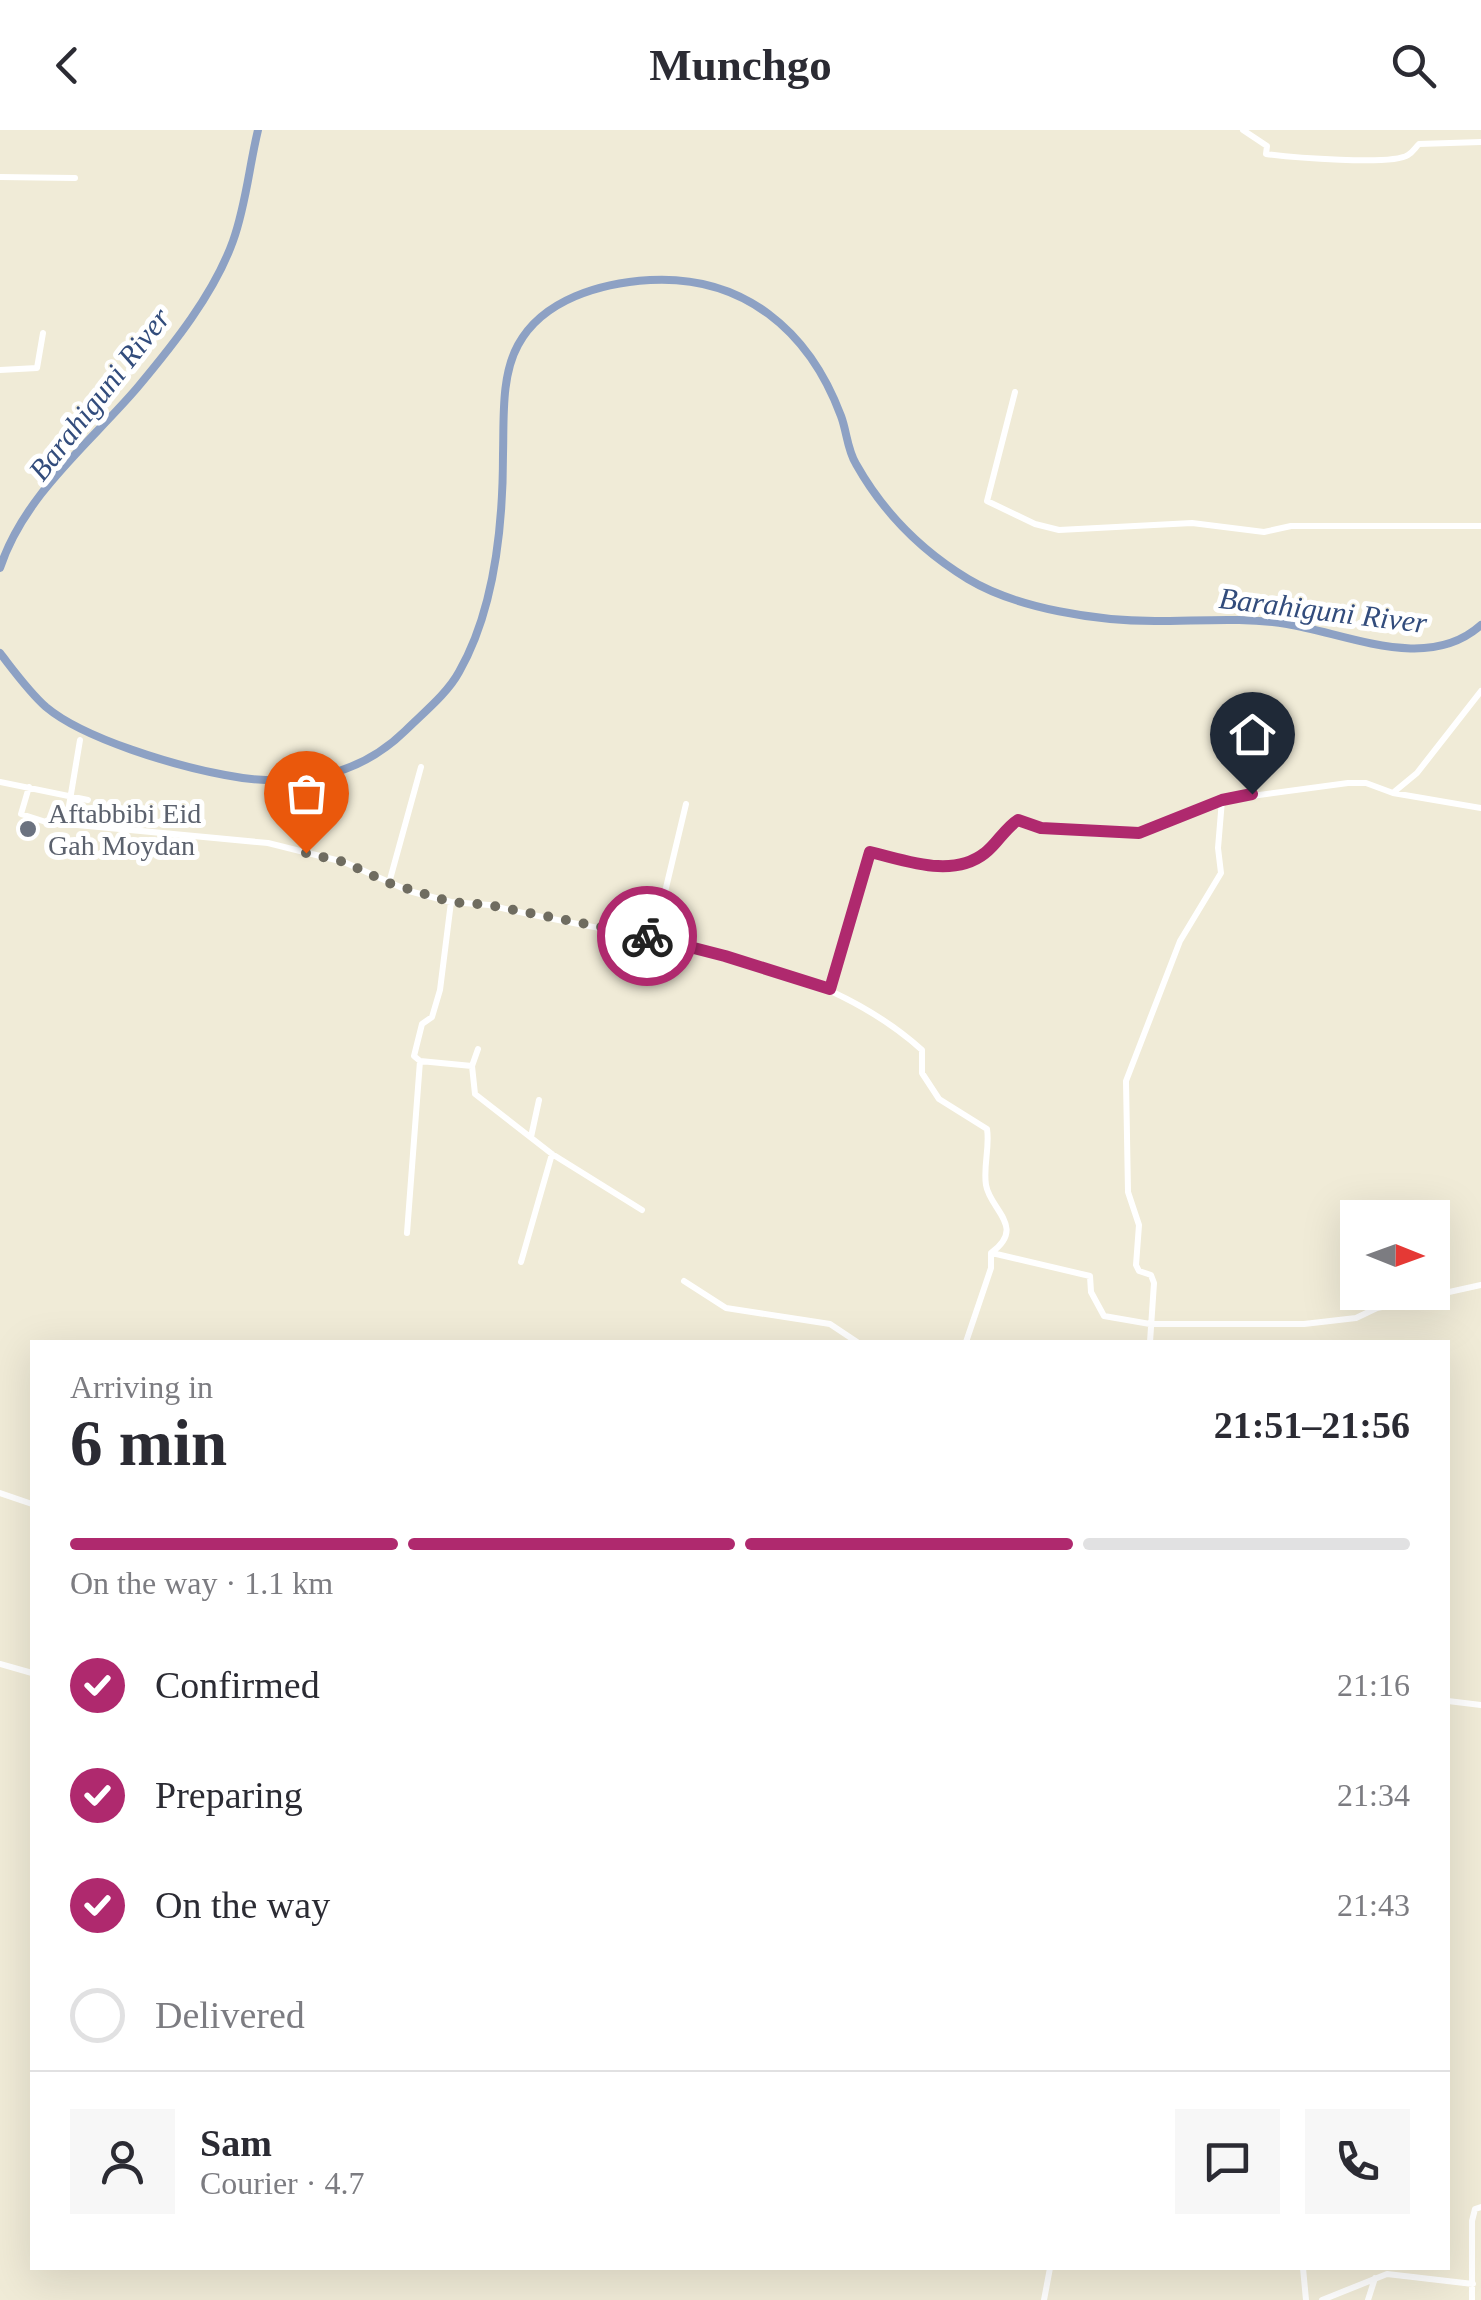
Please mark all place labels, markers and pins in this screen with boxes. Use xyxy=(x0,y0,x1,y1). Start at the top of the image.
pin xyxy=(1210,692,1295,795)
pin xyxy=(264,751,349,854)
place label: Aftabbibi Eid Gah Moydan xyxy=(48,798,201,861)
marker: Aftabbibi Eid Gah Moydan xyxy=(17,818,39,840)

